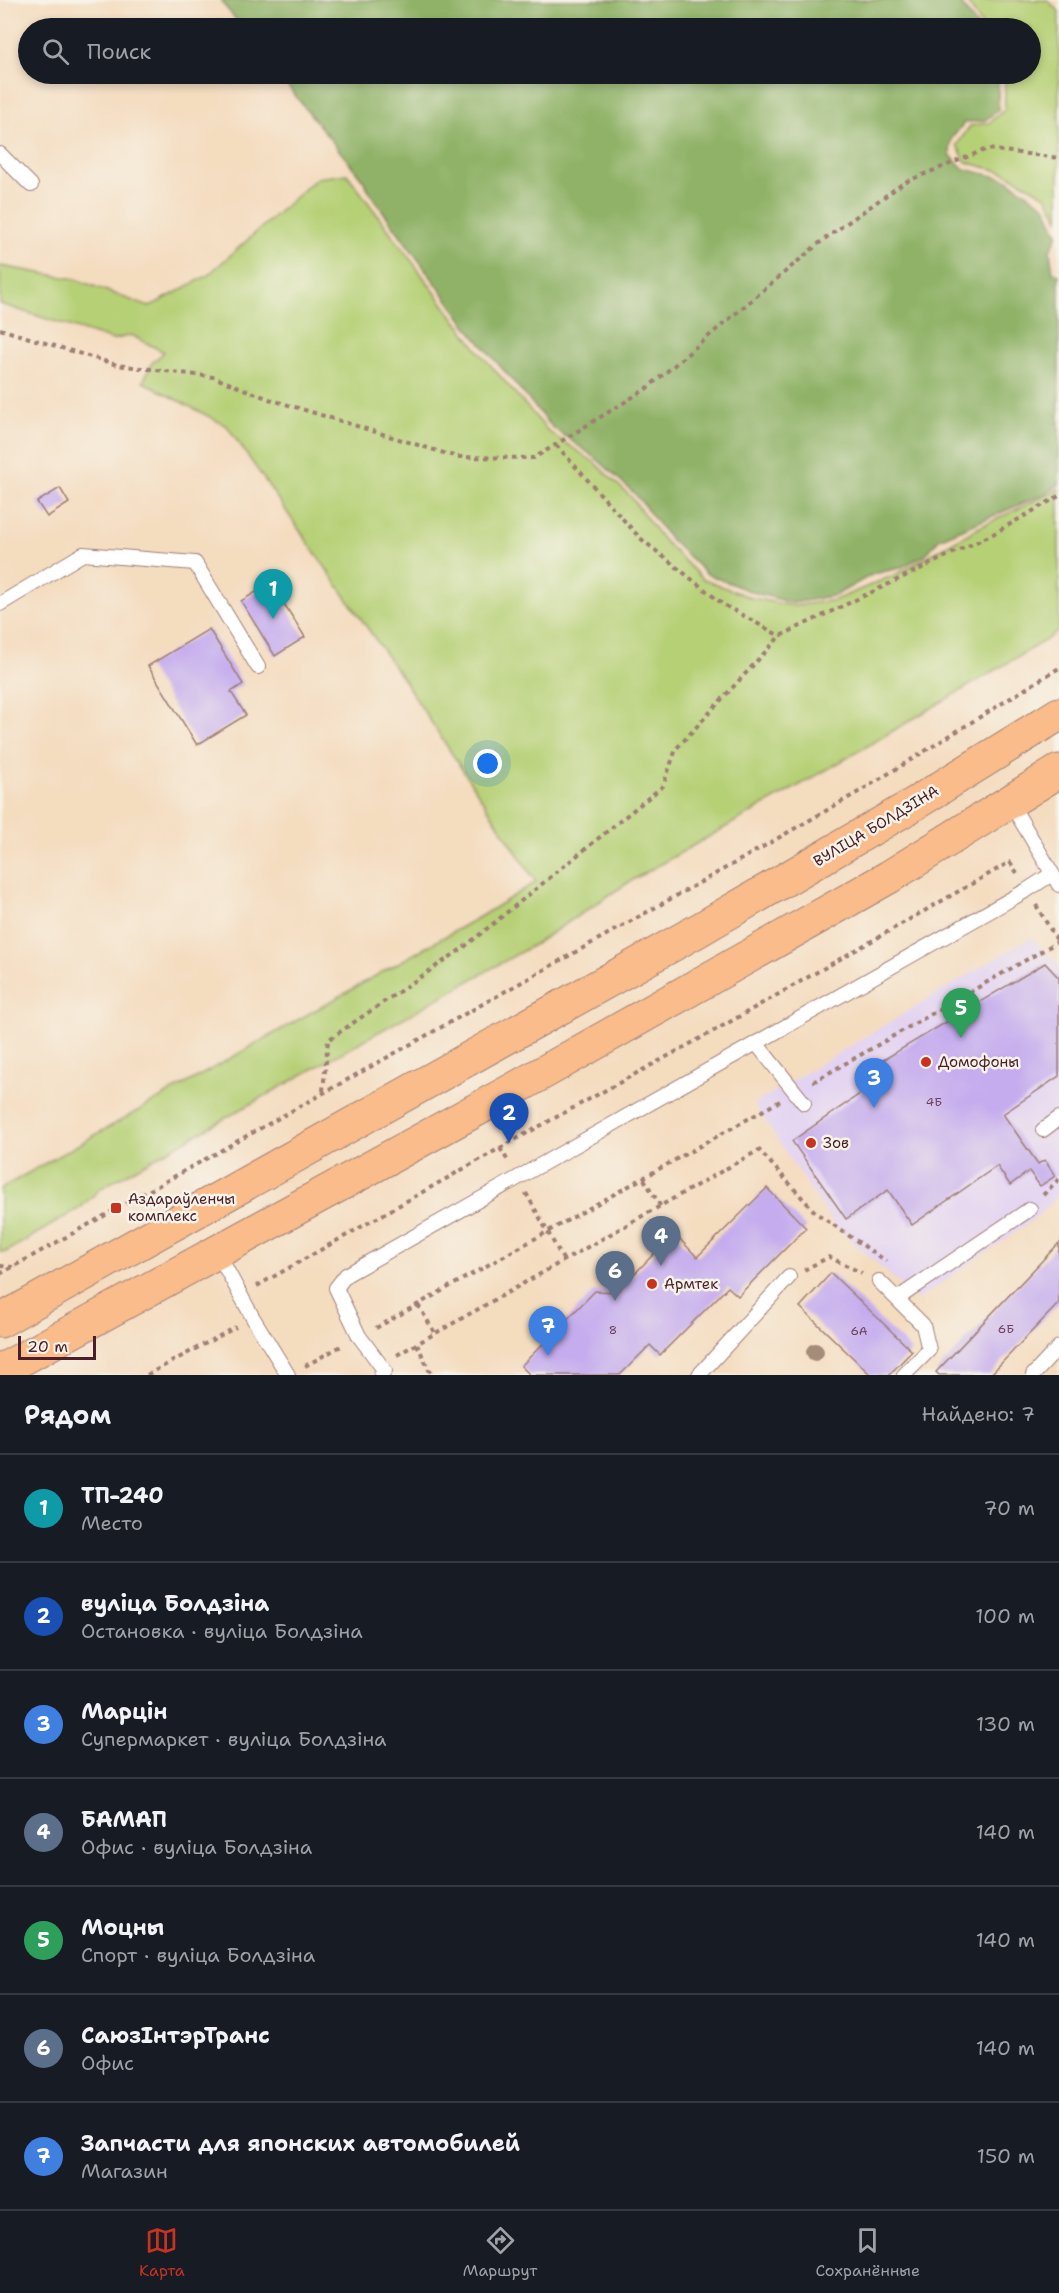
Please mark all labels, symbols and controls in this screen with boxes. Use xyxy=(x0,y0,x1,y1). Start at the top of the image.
search box xyxy=(18,18,1041,84)
icon: search xyxy=(39,35,72,68)
text: Поиск xyxy=(87,37,151,66)
pin: 1 xyxy=(254,570,292,619)
your location xyxy=(473,749,502,778)
street label: ВУЛІЦА БОЛДЗІНА xyxy=(810,781,942,871)
pin: 5 xyxy=(942,988,980,1038)
place label: Домофоны xyxy=(938,1052,1019,1072)
marker: Домофоны xyxy=(919,1055,933,1069)
pin: 3 xyxy=(854,1058,894,1108)
pin: 2 xyxy=(490,1094,528,1143)
house number: 4Б xyxy=(926,1094,942,1110)
place label: Зов xyxy=(823,1133,849,1153)
marker: Зов xyxy=(804,1136,818,1150)
place label: Аздараўленчы комплекс xyxy=(128,1189,235,1226)
marker: Аздараўленчы комплекс xyxy=(109,1201,123,1215)
pin: 4 xyxy=(642,1216,680,1266)
pin: 6 xyxy=(596,1252,634,1301)
place label: Армтек xyxy=(664,1274,718,1294)
marker: Армтек xyxy=(645,1277,659,1291)
pin: 7 xyxy=(528,1306,568,1356)
house number: 6Б xyxy=(998,1321,1014,1337)
house number: 8 xyxy=(609,1322,617,1338)
house number: 6А xyxy=(850,1323,868,1339)
scale bar xyxy=(18,1333,96,1360)
text: 20 m xyxy=(27,1336,68,1357)
text: Рядом xyxy=(24,1397,111,1432)
text: Найдено: 7 xyxy=(922,1401,1035,1427)
text: ТП-240 xyxy=(81,1481,164,1510)
text: 1 xyxy=(39,1495,48,1521)
text: 70 m xyxy=(983,1495,1035,1521)
text: Место xyxy=(81,1510,143,1536)
text: вуліца Болдзіна xyxy=(81,1589,269,1618)
text: 2 xyxy=(37,1603,51,1629)
text: 100 m xyxy=(975,1603,1035,1629)
text: Остановка · вуліца Болдзіна xyxy=(81,1618,363,1644)
text: Марцін xyxy=(81,1697,167,1726)
text: 3 xyxy=(37,1711,51,1737)
text: 130 m xyxy=(976,1711,1035,1737)
text: Супермаркет · вуліца Болдзіна xyxy=(81,1726,387,1752)
text: БАМАП xyxy=(81,1805,167,1834)
text: 4 xyxy=(37,1819,51,1845)
text: 140 m xyxy=(976,1819,1035,1845)
text: Офис · вуліца Болдзіна xyxy=(81,1834,312,1860)
text: Моцны xyxy=(81,1913,164,1942)
text: 5 xyxy=(37,1927,50,1953)
text: 140 m xyxy=(976,1927,1035,1953)
text: Спорт · вуліца Болдзіна xyxy=(81,1942,315,1968)
text: СаюзІнтэрТранс xyxy=(81,2021,270,2050)
text: 6 xyxy=(37,2035,51,2061)
text: 140 m xyxy=(976,2035,1035,2061)
text: Офис xyxy=(81,2050,134,2076)
text: Запчасти для японских автомобилей xyxy=(81,2129,520,2158)
text: 7 xyxy=(37,2143,51,2169)
text: 150 m xyxy=(977,2143,1035,2169)
text: Магазин xyxy=(81,2158,168,2184)
tab: Карта xyxy=(139,2224,185,2281)
tab: Маршрут xyxy=(463,2224,537,2281)
tab: Сохранённые xyxy=(815,2224,920,2281)

